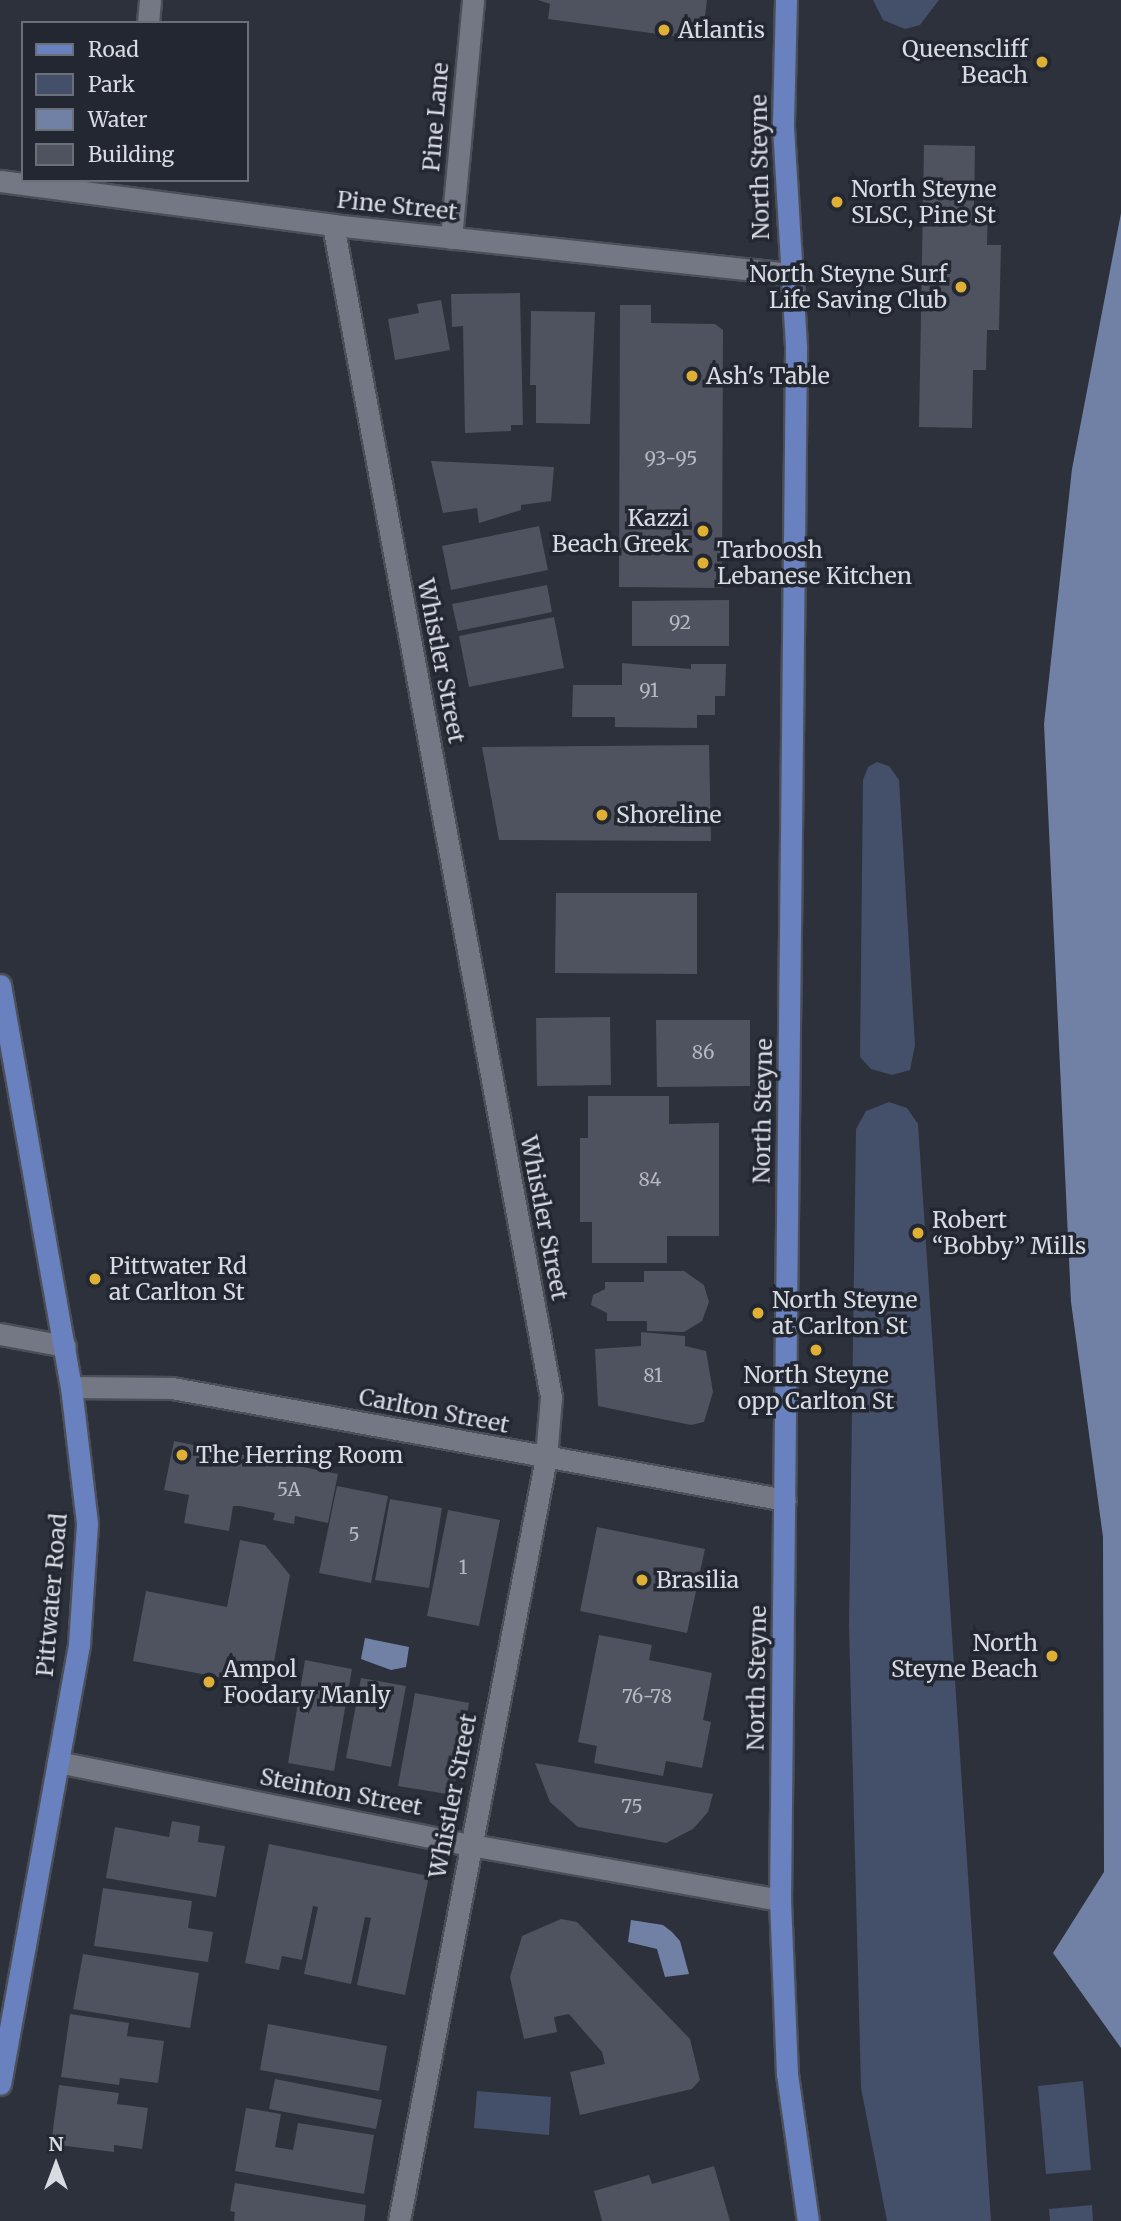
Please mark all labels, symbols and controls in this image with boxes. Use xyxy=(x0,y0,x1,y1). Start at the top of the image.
place label: Atlantis xyxy=(678,16,765,44)
legend xyxy=(21,21,248,182)
marker: Atlantis xyxy=(656,22,672,38)
place label: Queenscliff Beach xyxy=(902,35,1028,89)
text: Road xyxy=(88,36,139,63)
marker: Queenscliff Beach xyxy=(1034,54,1050,70)
street label: Pine Lane xyxy=(417,61,455,173)
text: Park xyxy=(88,71,135,98)
street label: North Steyne xyxy=(745,94,775,240)
text: Water xyxy=(88,106,147,133)
text: Building xyxy=(88,141,174,168)
place label: North Steyne SLSC, Pine St xyxy=(851,175,997,229)
street label: Pine Street xyxy=(336,186,458,226)
marker: North Steyne SLSC, Pine St xyxy=(829,194,845,210)
place label: North Steyne Surf Life Saving Club xyxy=(749,260,947,314)
marker: North Steyne Surf Life Saving Club xyxy=(953,279,969,295)
place label: Ash's Table xyxy=(706,362,830,390)
marker: Ash's Table xyxy=(684,368,700,384)
house number: 93-95 xyxy=(645,448,697,470)
place label: Kazzi Beach Greek xyxy=(552,504,689,558)
marker: Kazzi Beach Greek xyxy=(695,523,711,539)
place label: Tarboosh Lebanese Kitchen xyxy=(717,536,912,590)
marker: Tarboosh Lebanese Kitchen xyxy=(695,555,711,571)
street label: Whistler Street xyxy=(412,576,470,746)
house number: 92 xyxy=(669,612,691,634)
house number: 91 xyxy=(639,680,659,702)
place label: Shoreline xyxy=(616,801,722,829)
marker: Shoreline xyxy=(594,807,610,823)
street label: North Steyne xyxy=(748,1038,778,1184)
house number: 86 xyxy=(692,1042,714,1064)
street label: Whistler Street xyxy=(515,1133,573,1303)
house number: 84 xyxy=(639,1169,661,1191)
place label: Robert “Bobby” Mills xyxy=(932,1206,1086,1260)
marker: Robert “Bobby” Mills xyxy=(910,1225,926,1241)
place label: Pittwater Rd at Carlton St xyxy=(109,1252,247,1306)
marker: Pittwater Rd at Carlton St xyxy=(87,1271,103,1287)
place label: North Steyne at Carlton St xyxy=(772,1286,918,1340)
marker: North Steyne at Carlton St xyxy=(750,1305,766,1321)
marker: North Steyne opp Carlton St xyxy=(808,1342,824,1358)
place label: North Steyne opp Carlton St xyxy=(738,1361,894,1415)
house number: 81 xyxy=(643,1365,663,1387)
street label: Carlton Street xyxy=(357,1383,511,1439)
place label: The Herring Room xyxy=(196,1441,403,1469)
marker: The Herring Room xyxy=(174,1447,190,1463)
house number: 5A xyxy=(277,1479,301,1501)
street label: Pittwater Road xyxy=(31,1512,73,1678)
house number: 5 xyxy=(348,1524,360,1546)
house number: 1 xyxy=(459,1557,467,1579)
place label: Brasilia xyxy=(656,1566,739,1594)
marker: Brasilia xyxy=(634,1572,650,1588)
street label: North Steyne xyxy=(742,1605,772,1751)
place label: North Steyne Beach xyxy=(891,1629,1038,1683)
marker: North Steyne Beach xyxy=(1044,1648,1060,1664)
place label: Ampol Foodary Manly xyxy=(223,1655,391,1709)
marker: Ampol Foodary Manly xyxy=(201,1674,217,1690)
house number: 76-78 xyxy=(622,1686,672,1708)
street label: Whistler Street xyxy=(424,1711,482,1881)
street label: Steinton Street xyxy=(258,1763,424,1821)
house number: 75 xyxy=(621,1796,643,1818)
north arrow xyxy=(21,2130,91,2200)
text: N xyxy=(48,2132,64,2156)

